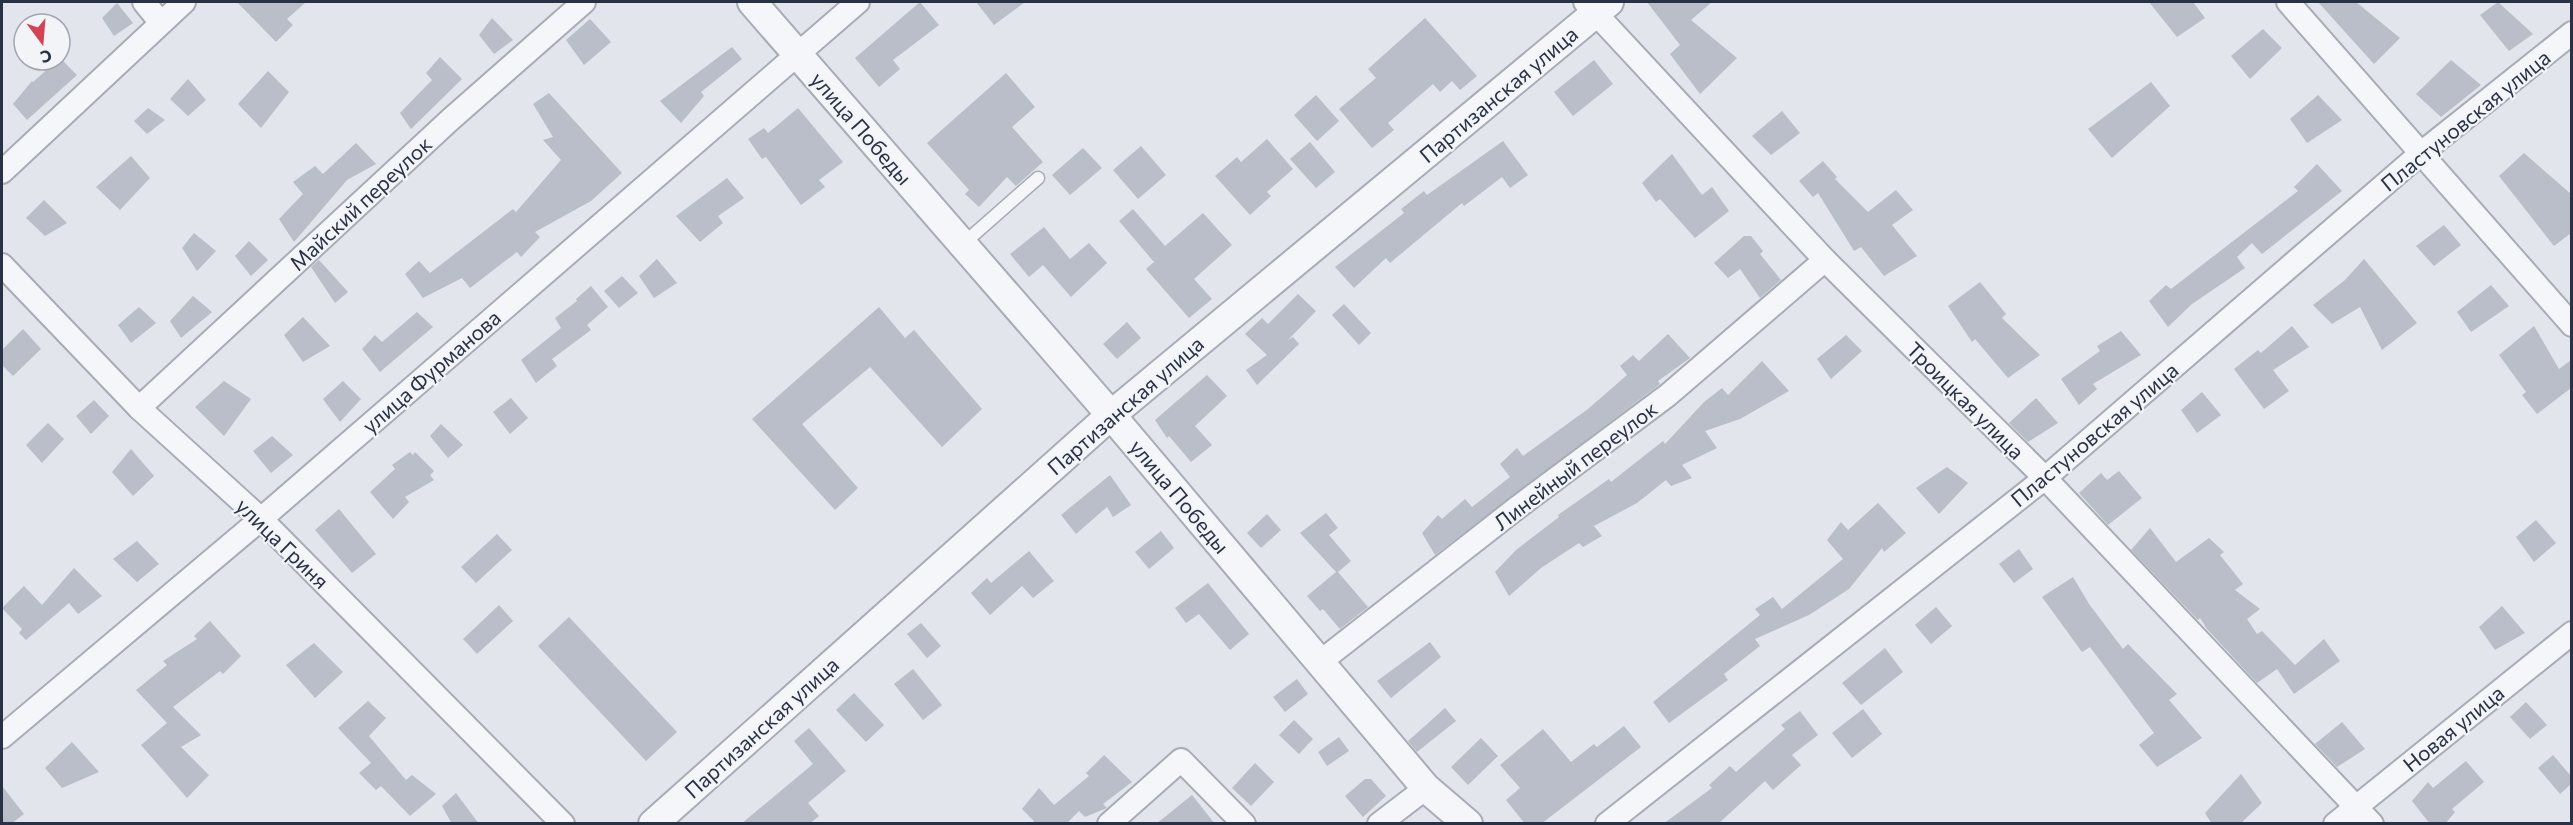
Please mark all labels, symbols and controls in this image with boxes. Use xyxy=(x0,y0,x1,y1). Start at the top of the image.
north arrow xyxy=(12,12,72,72)
street label: Партизанская улица xyxy=(1414,21,1582,167)
street label: Пластуновская улица xyxy=(2375,44,2555,196)
text: С xyxy=(38,46,54,68)
street label: улица Победы xyxy=(806,67,918,189)
street label: Майский переулок xyxy=(284,131,436,275)
street label: улица Фурманова xyxy=(357,304,505,438)
street label: Партизанская улица xyxy=(1042,330,1208,480)
street label: Троицкая улица xyxy=(1902,336,2030,464)
street label: Пластуновская улица xyxy=(2005,357,2183,511)
street label: Линейный переулок xyxy=(1488,395,1662,535)
street label: улица Победы xyxy=(1125,434,1235,558)
street label: улица Гриня xyxy=(232,493,334,593)
street label: Партизанская улица xyxy=(679,651,843,803)
street label: Новая улица xyxy=(2397,680,2509,776)

